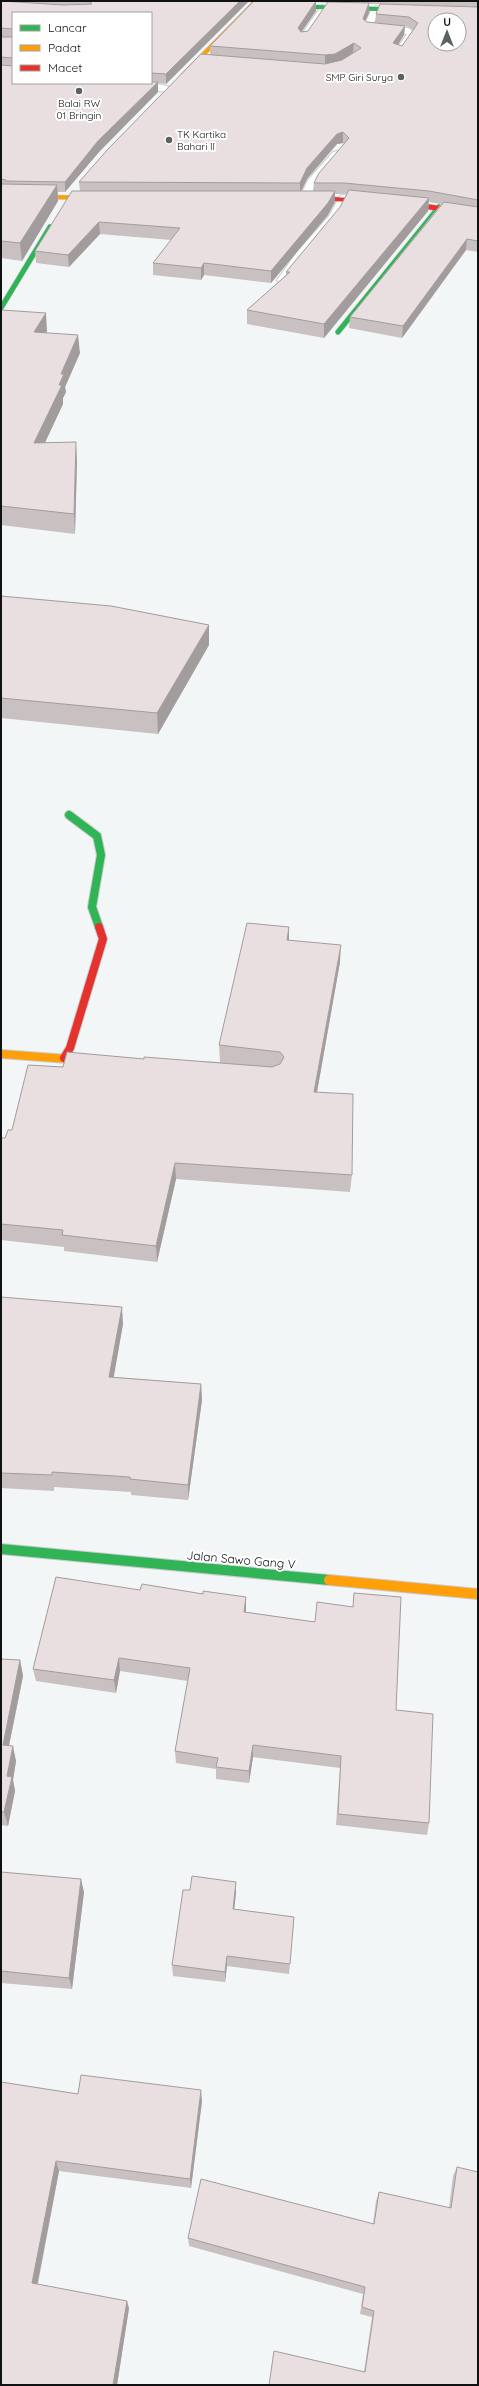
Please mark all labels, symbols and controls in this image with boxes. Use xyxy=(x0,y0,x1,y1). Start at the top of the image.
legend xyxy=(12,12,152,84)
north arrow xyxy=(427,12,467,52)
text: U xyxy=(443,15,451,29)
text: Lancar xyxy=(48,20,87,35)
text: Padat xyxy=(48,40,81,55)
text: Macet xyxy=(48,60,82,75)
place label: SMP Giri Surya xyxy=(326,71,393,84)
marker: SMP Giri Surya xyxy=(396,72,406,82)
marker: Balai RW 01 Bringin xyxy=(74,86,84,96)
place label: Balai RW 01 Bringin xyxy=(57,97,101,122)
place label: TK Kartika Bahari II xyxy=(177,128,226,153)
marker: TK Kartika Bahari II xyxy=(164,135,174,145)
street label: Jalan Sawo Gang V xyxy=(186,1547,296,1572)

